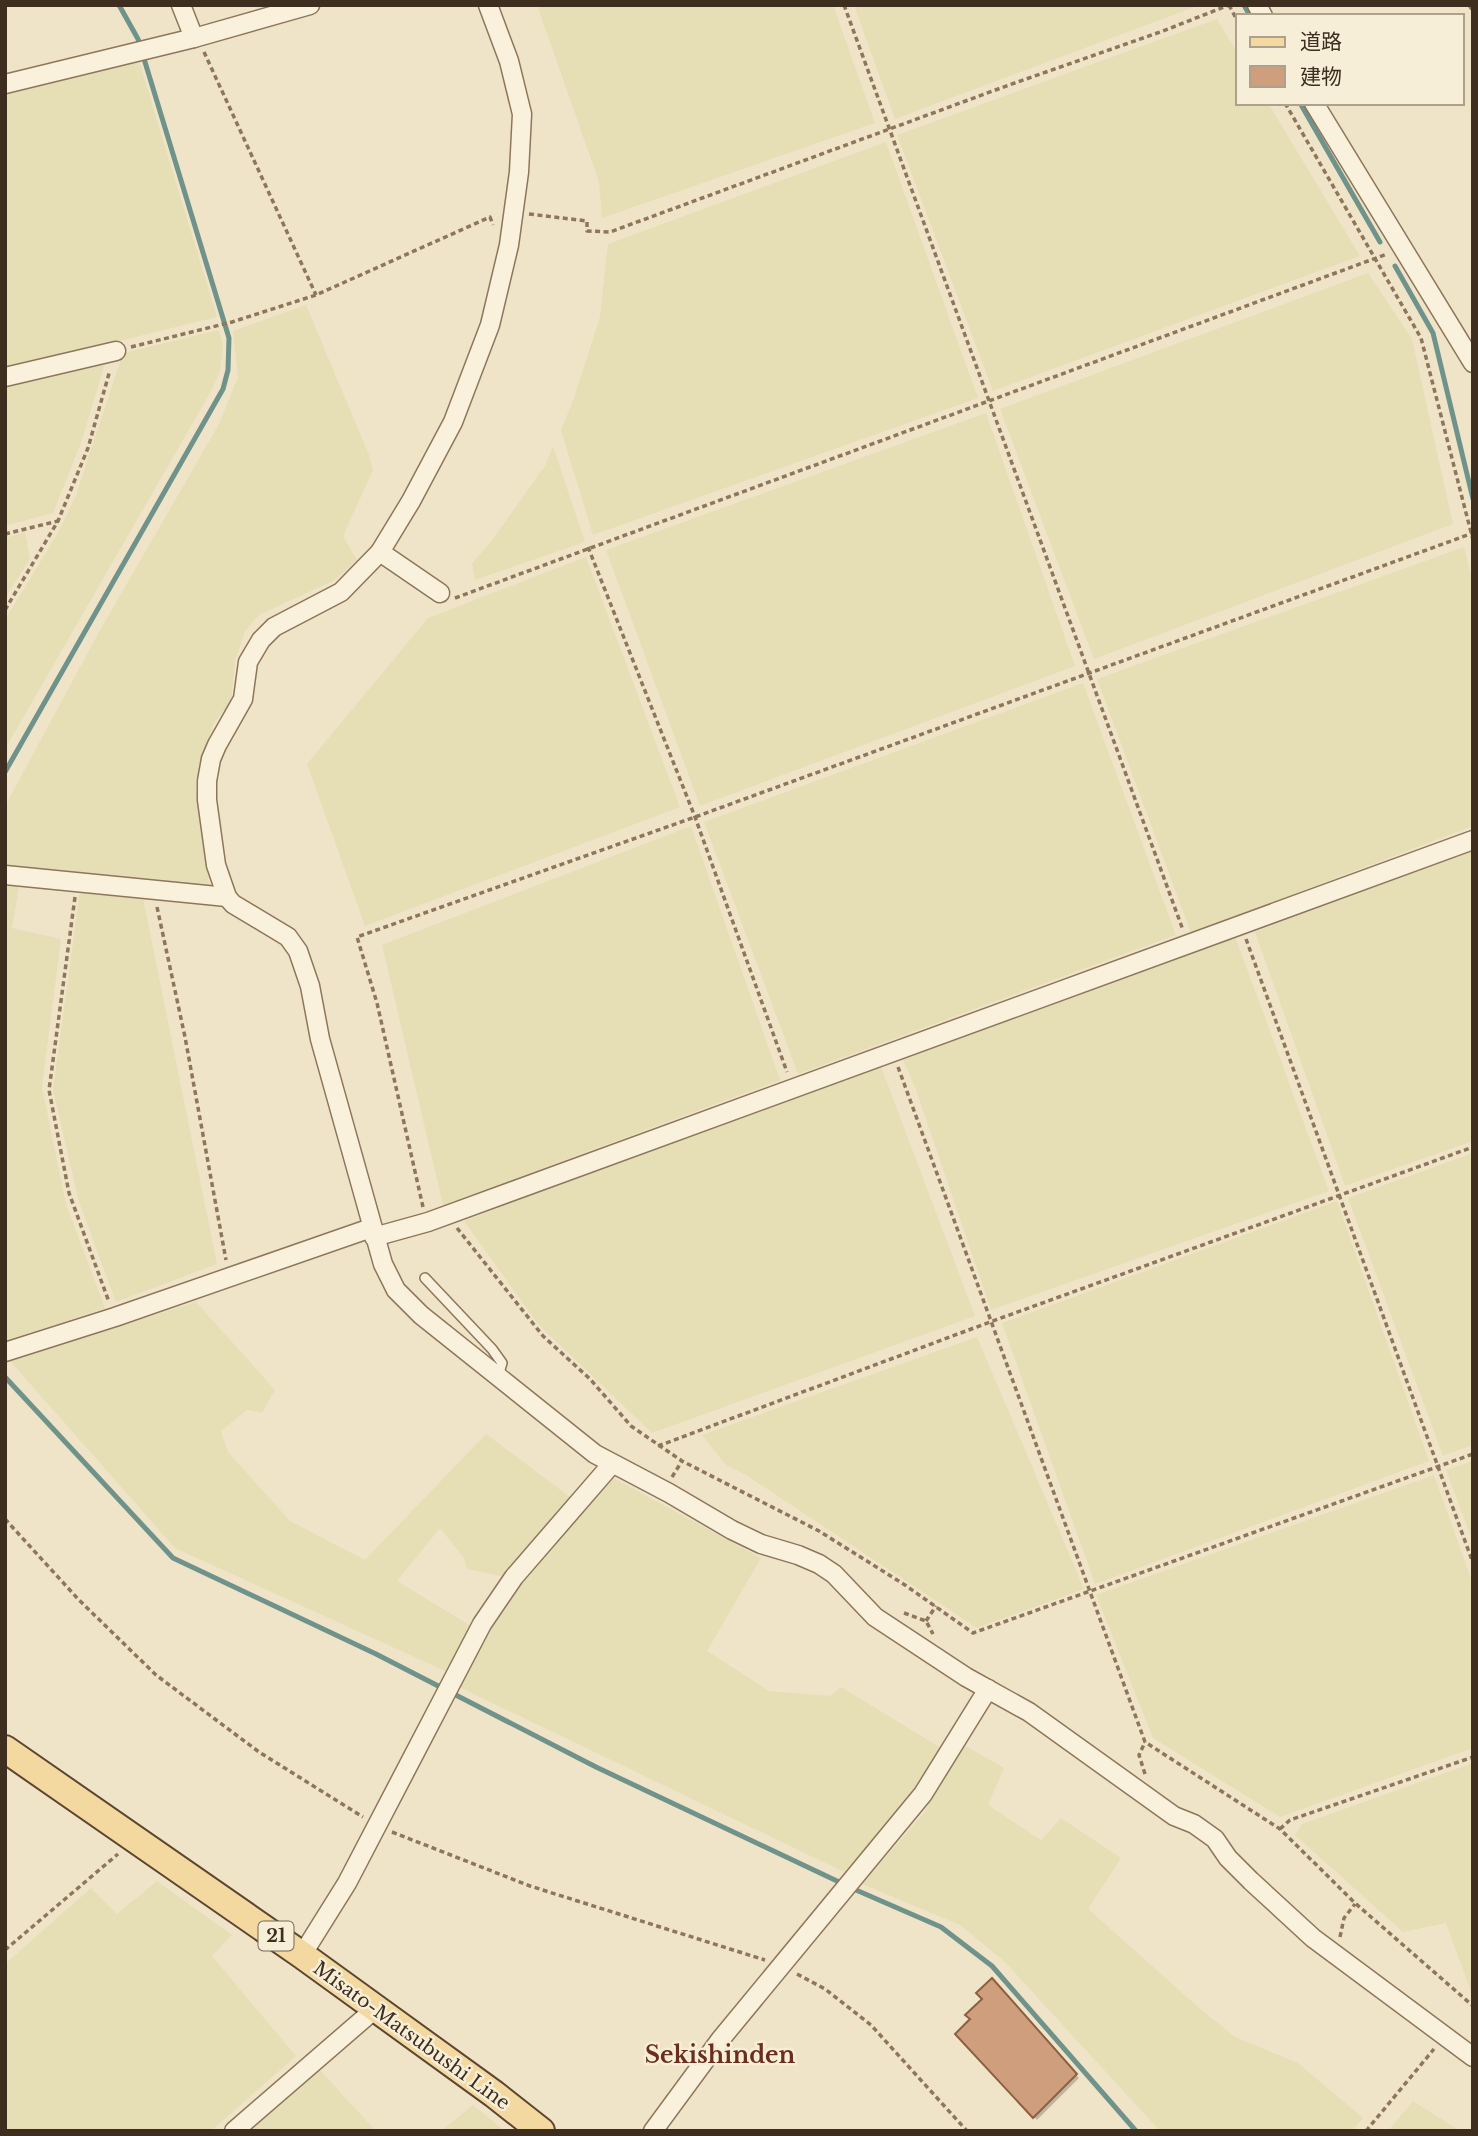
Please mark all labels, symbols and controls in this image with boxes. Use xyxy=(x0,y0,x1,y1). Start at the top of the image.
legend xyxy=(1236,14,1464,105)
text: 道路 xyxy=(1300,29,1342,55)
text: 建物 xyxy=(1300,64,1342,90)
road number: 21 xyxy=(258,1922,294,1950)
street label: Misato-Matsubushi Line xyxy=(309,1956,514,2114)
district label: Sekishinden xyxy=(645,2041,796,2069)

